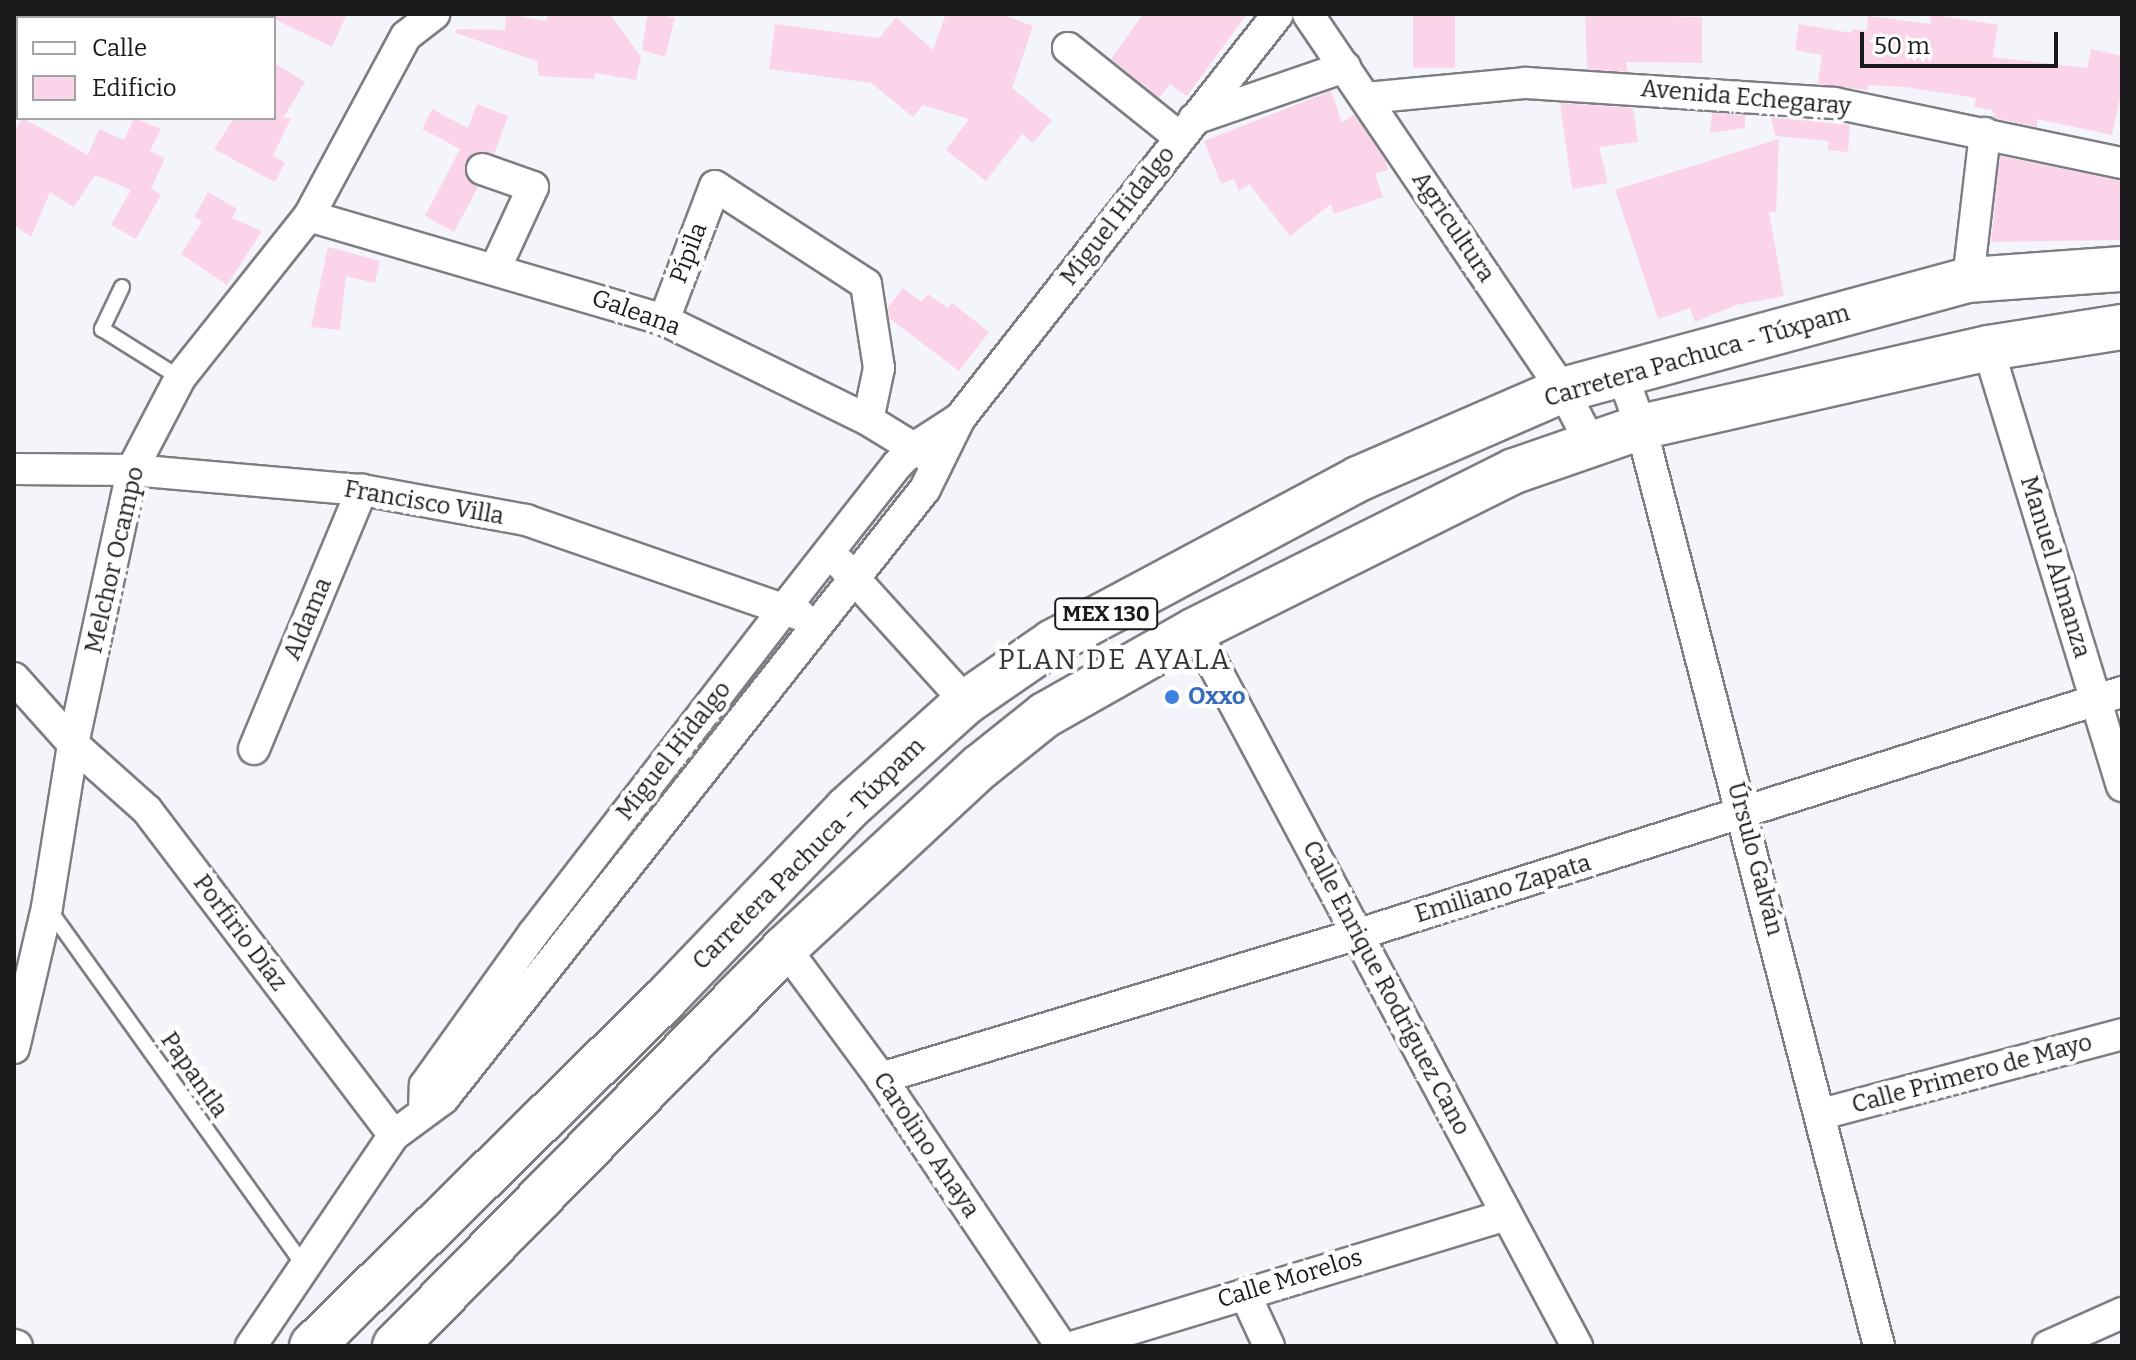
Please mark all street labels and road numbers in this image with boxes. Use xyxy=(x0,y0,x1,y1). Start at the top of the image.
street label: Avenida Echegaray xyxy=(1640,74,1852,122)
street label: Miguel Hidalgo xyxy=(1055,141,1181,291)
street label: Agricultura xyxy=(1406,166,1500,288)
street label: Pípila xyxy=(664,219,714,287)
street label: Galeana xyxy=(588,284,684,342)
street label: Carretera Pachuca - Túxpam xyxy=(1541,299,1853,413)
street label: Melchor Ocampo xyxy=(80,464,150,656)
street label: Manuel Almanza xyxy=(2014,473,2096,661)
street label: Francisco Villa xyxy=(342,475,506,531)
street label: Aldama xyxy=(278,573,338,665)
road number: MEX 130 xyxy=(1054,596,1158,632)
street label: Miguel Hidalgo xyxy=(611,676,737,826)
street label: Carretera Pachuca - Túxpam xyxy=(687,732,931,976)
street label: Úrsulo Galván xyxy=(1721,779,1789,939)
street label: Calle Enrique Rodríguez Cano xyxy=(1296,836,1476,1140)
street label: Emiliano Zapata xyxy=(1412,849,1594,929)
street label: Porfirio Díaz xyxy=(187,869,293,997)
street label: Papantla xyxy=(154,1027,234,1123)
street label: Calle Primero de Mayo xyxy=(1849,1028,2095,1120)
street label: Carolino Anaya xyxy=(867,1067,985,1223)
street label: Calle Morelos xyxy=(1214,1243,1366,1315)

